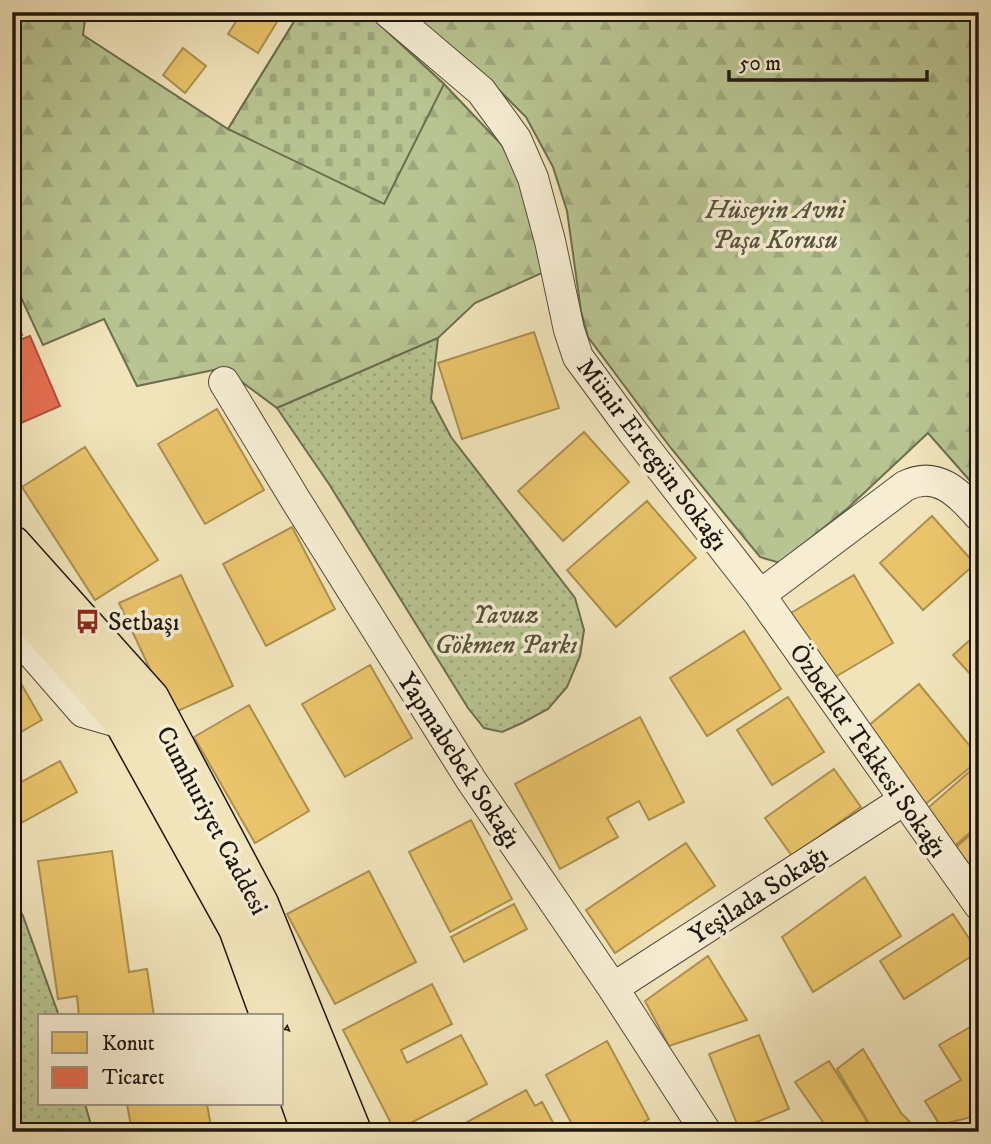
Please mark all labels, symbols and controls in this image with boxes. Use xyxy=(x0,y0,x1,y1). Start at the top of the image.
scale bar xyxy=(729,38,926,82)
text: 50 m xyxy=(739,51,781,77)
park label: Hüseyin Avni Paşa Korusu xyxy=(704,194,847,257)
street label: Münir Ertegün Sokağı xyxy=(569,352,735,558)
park label: Yavuz Gökmen Parkı xyxy=(435,599,577,662)
place label: Setbaşı xyxy=(108,606,179,639)
bus stop icon: Setbaşı xyxy=(74,607,102,635)
street label: Özbekler Tekkesi Sokağı xyxy=(781,637,954,864)
street label: Yapmabebek Sokağı xyxy=(390,667,528,855)
street label: Cumhuriyet Caddesi xyxy=(148,721,275,921)
street label: Yeşilada Sokağı xyxy=(683,838,834,952)
legend xyxy=(38,1014,284,1106)
text: Konut xyxy=(102,1031,155,1057)
text: Ticaret xyxy=(102,1065,165,1091)

